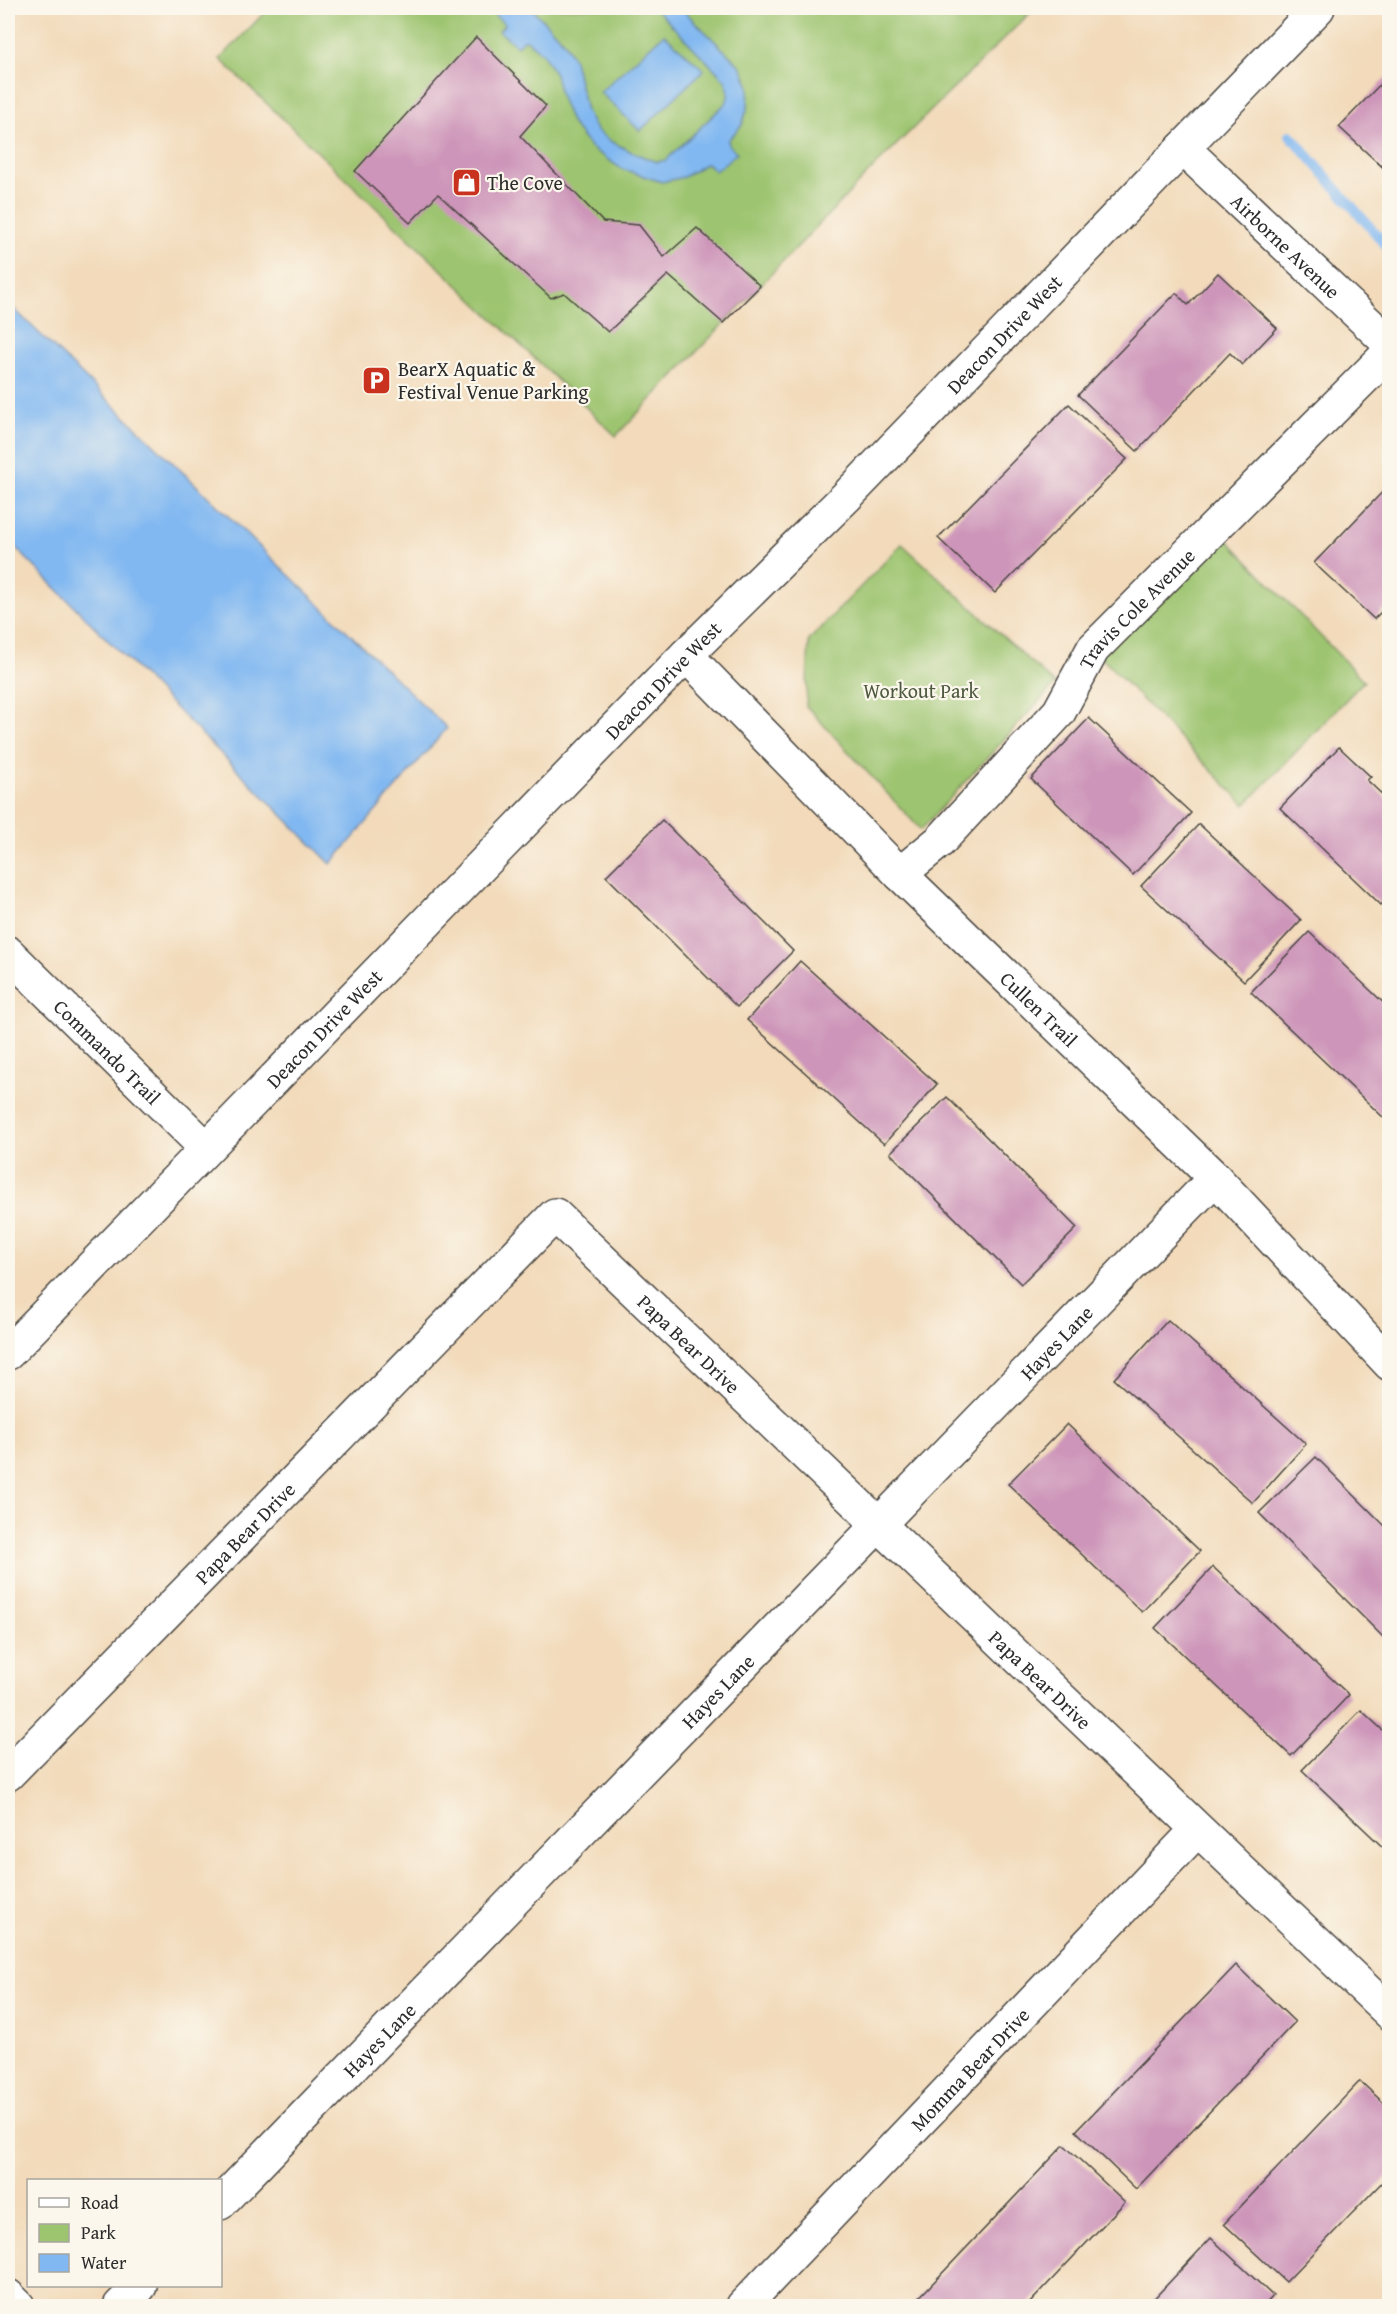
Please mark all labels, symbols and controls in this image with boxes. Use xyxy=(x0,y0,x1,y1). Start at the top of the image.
shop icon: The Cove xyxy=(450,166,482,198)
place label: The Cove xyxy=(487,168,563,197)
street label: Airborne Avenue xyxy=(1225,187,1347,305)
street label: Deacon Drive West xyxy=(939,268,1068,400)
place label: BearX Aquatic & Festival Venue Parking xyxy=(398,354,589,406)
parking icon: BearX Aquatic & Festival Venue Parking xyxy=(361,364,393,396)
street label: Travis Cole Avenue xyxy=(1071,541,1201,674)
street label: Deacon Drive West xyxy=(598,614,727,745)
park label: Workout Park xyxy=(863,676,980,705)
street label: Deacon Drive West xyxy=(259,962,388,1094)
street label: Cullen Trail xyxy=(994,964,1085,1053)
street label: Commando Trail xyxy=(48,992,168,1111)
street label: Papa Bear Drive xyxy=(631,1287,747,1400)
street label: Hayes Lane xyxy=(1013,1298,1099,1386)
street label: Papa Bear Drive xyxy=(188,1475,301,1590)
street label: Papa Bear Drive xyxy=(983,1623,1099,1736)
street label: Hayes Lane xyxy=(674,1647,760,1734)
street label: Hayes Lane xyxy=(336,1996,422,2083)
street label: Momma Bear Drive xyxy=(903,2000,1035,2137)
legend xyxy=(27,2179,222,2287)
text: Road xyxy=(81,2189,119,2216)
text: Park xyxy=(81,2219,117,2246)
text: Water xyxy=(81,2249,127,2276)

